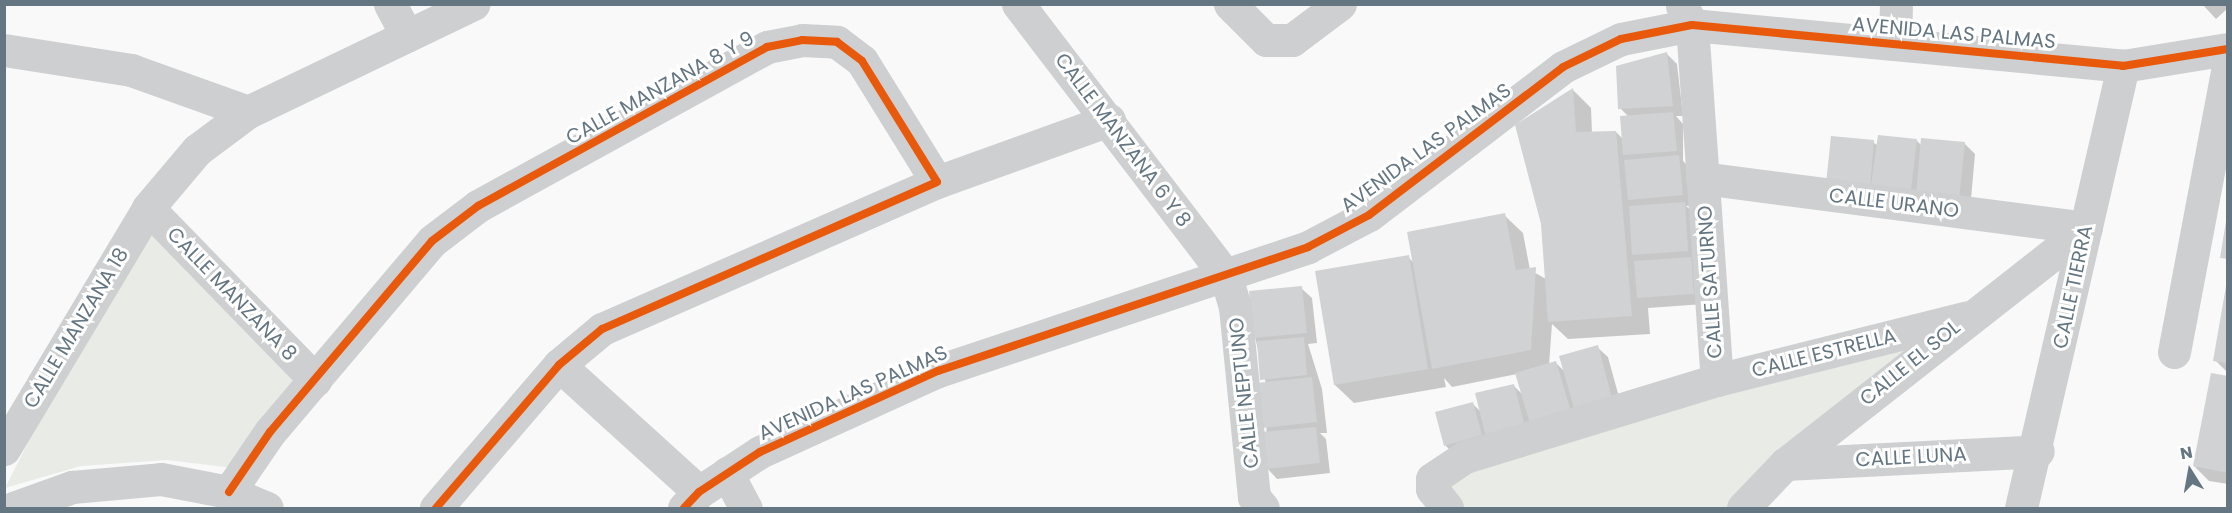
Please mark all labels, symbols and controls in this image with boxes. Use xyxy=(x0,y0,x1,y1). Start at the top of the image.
street label: AVENIDA LAS PALMAS xyxy=(1851,12,2057,54)
street label: CALLE MANZANA 8 Y 9 xyxy=(562,26,758,150)
street label: CALLE MANZANA 6 Y 8 xyxy=(1050,48,1196,232)
street label: AVENIDA LAS PALMAS xyxy=(1336,78,1516,218)
street label: CALLE URANO xyxy=(1828,183,1960,223)
street label: CALLE SATURNO xyxy=(1693,205,1727,359)
street label: CALLE MANZANA 8 xyxy=(162,222,302,366)
street label: CALLE TIERRA xyxy=(2048,223,2098,351)
street label: CALLE MANZANA 18 xyxy=(19,243,133,413)
street label: CALLE EL SOL xyxy=(1855,315,1965,411)
street label: CALLE NEPTUNO xyxy=(1224,316,1264,470)
street label: CALLE ESTRELLA xyxy=(1749,323,1899,383)
street label: AVENIDA LAS PALMAS xyxy=(755,340,951,446)
text: N xyxy=(2178,440,2195,465)
north arrow xyxy=(2160,441,2220,501)
street label: CALLE LUNA xyxy=(1855,442,1967,472)

